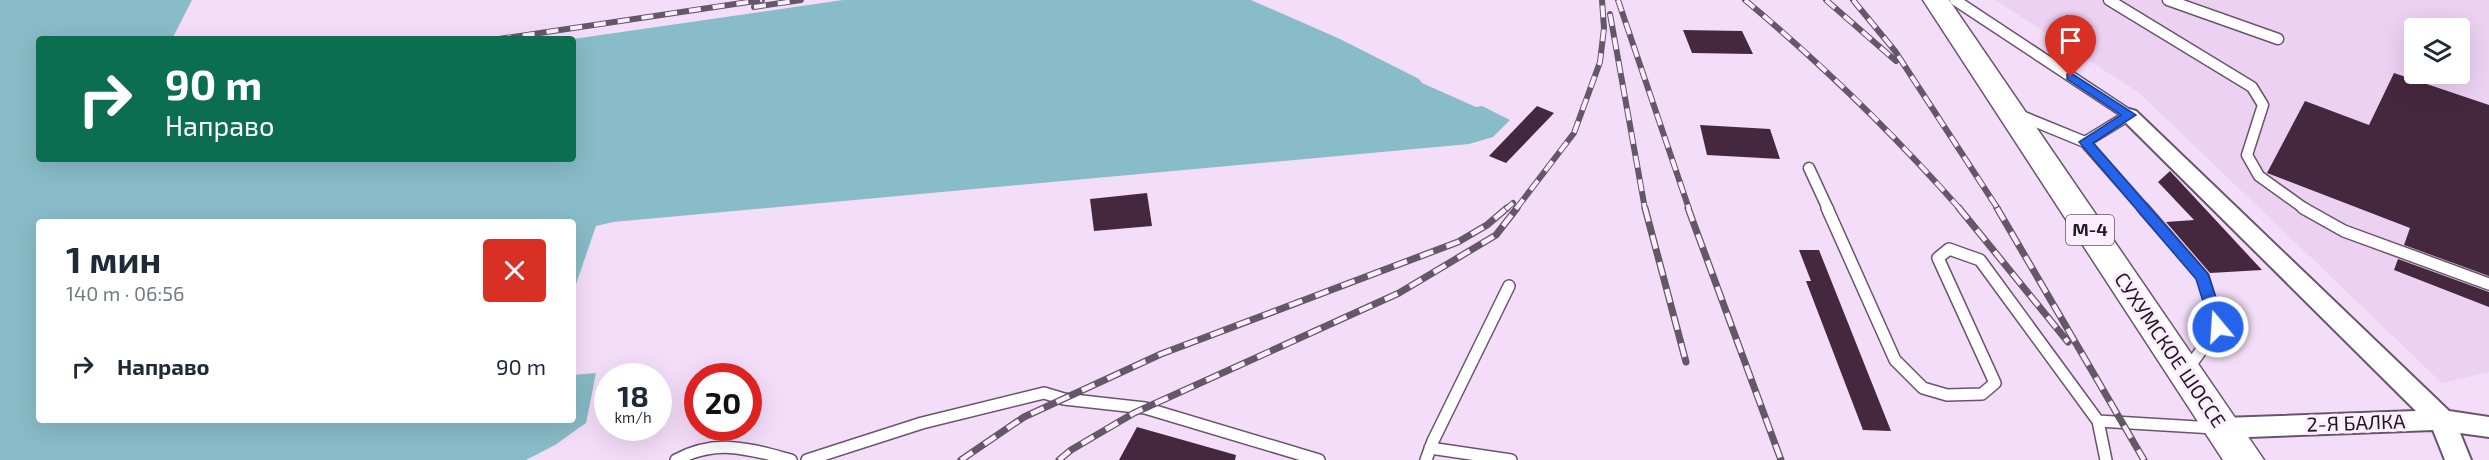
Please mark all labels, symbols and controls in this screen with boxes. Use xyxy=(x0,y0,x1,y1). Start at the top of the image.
pin xyxy=(2045,15,2096,77)
map controls xyxy=(2404,18,2470,84)
button: layers xyxy=(2404,18,2470,84)
icon: arrive xyxy=(2054,24,2087,57)
text: 90 m xyxy=(165,58,262,108)
icon: right xyxy=(66,60,144,138)
text: Направо xyxy=(165,109,274,141)
road number: М-4 xyxy=(2066,215,2114,245)
text: 1 мин xyxy=(66,237,161,280)
button: close xyxy=(483,239,546,302)
street label: СУХУМСКОЕ ШОССЕ xyxy=(2110,267,2232,431)
text: 140 m · 06:56 xyxy=(66,281,184,305)
position arrow xyxy=(2186,295,2250,359)
icon: right xyxy=(66,350,99,383)
text: Направо xyxy=(117,353,210,379)
text: 90 m xyxy=(496,353,546,379)
speed limit sign: 20 xyxy=(684,363,762,441)
text: 18 xyxy=(617,377,649,413)
text: km/h xyxy=(614,408,652,426)
street label: 2-Я БАЛКА xyxy=(2306,408,2406,436)

